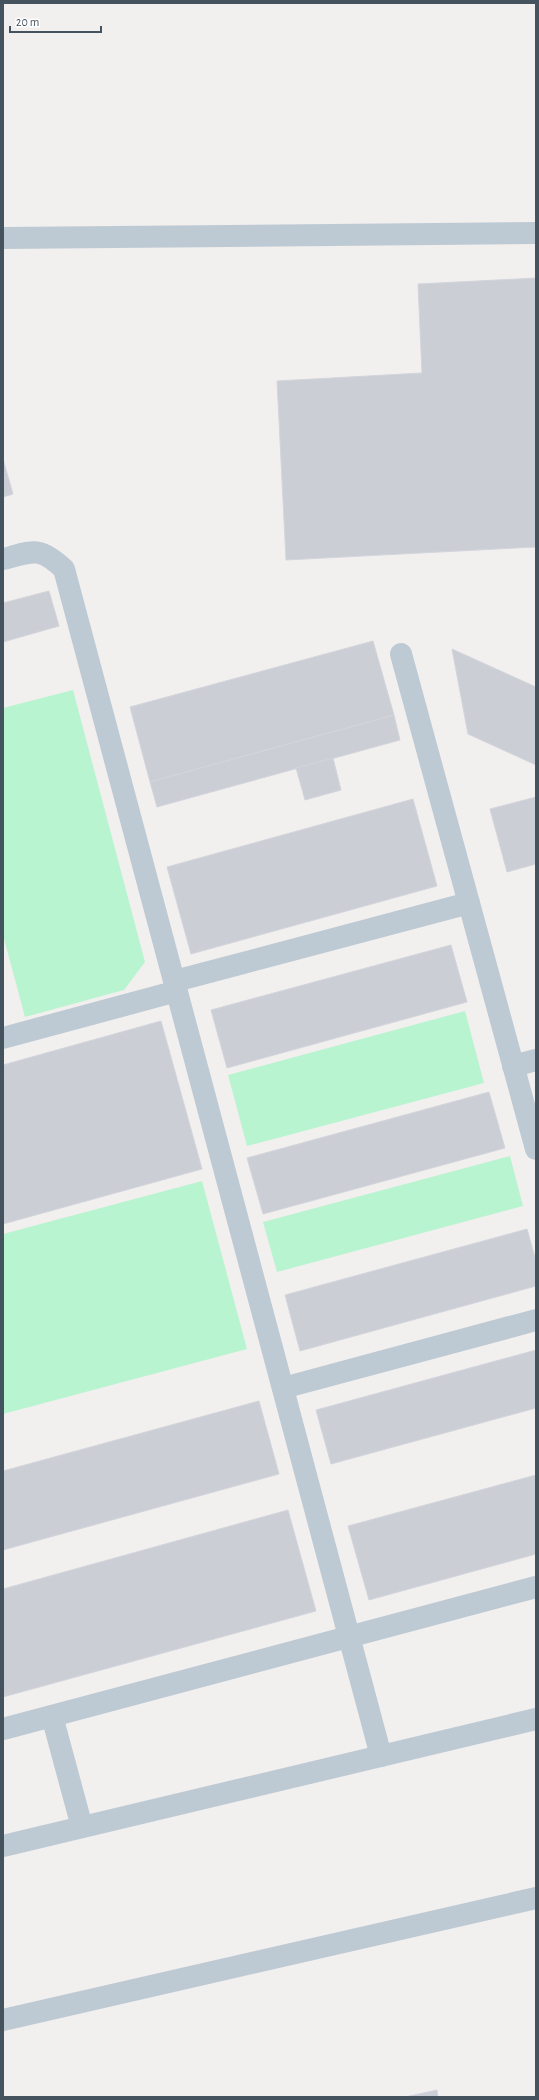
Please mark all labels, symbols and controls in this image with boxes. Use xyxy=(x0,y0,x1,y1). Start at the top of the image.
scale bar xyxy=(10,8,101,34)
text: 20 m xyxy=(16,16,39,28)

